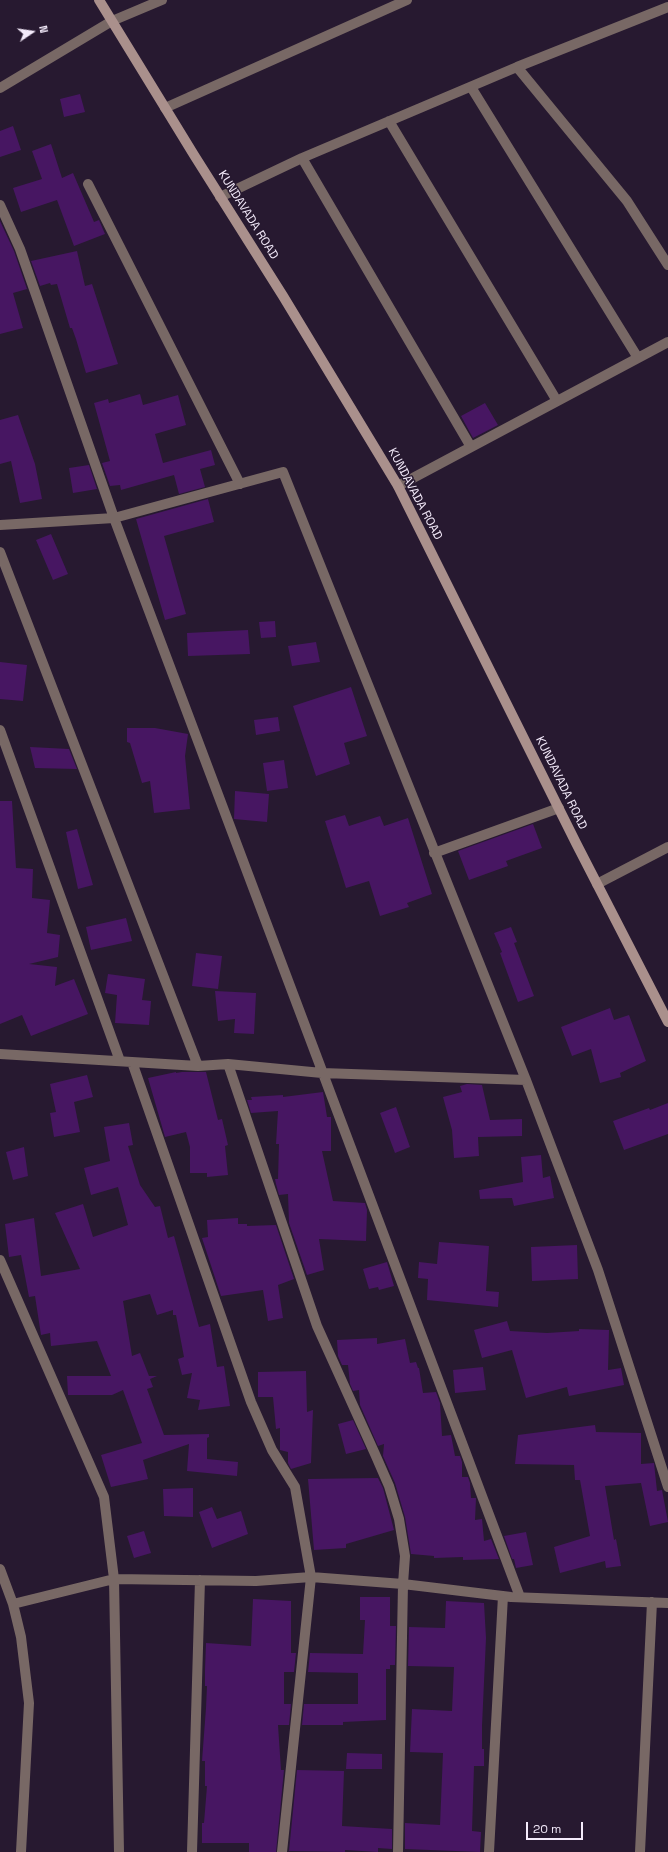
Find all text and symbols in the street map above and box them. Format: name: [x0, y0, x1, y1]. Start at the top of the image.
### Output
north arrow: [12, 12, 52, 52]
text: N: [36, 24, 51, 34]
street label: KUNDAVADA ROAD: [215, 168, 281, 262]
street label: KUNDAVADA ROAD: [385, 446, 445, 542]
street label: KUNDAVADA ROAD: [532, 734, 590, 832]
scale bar: [528, 1814, 585, 1840]
text: 20 m: [533, 1821, 561, 1837]

